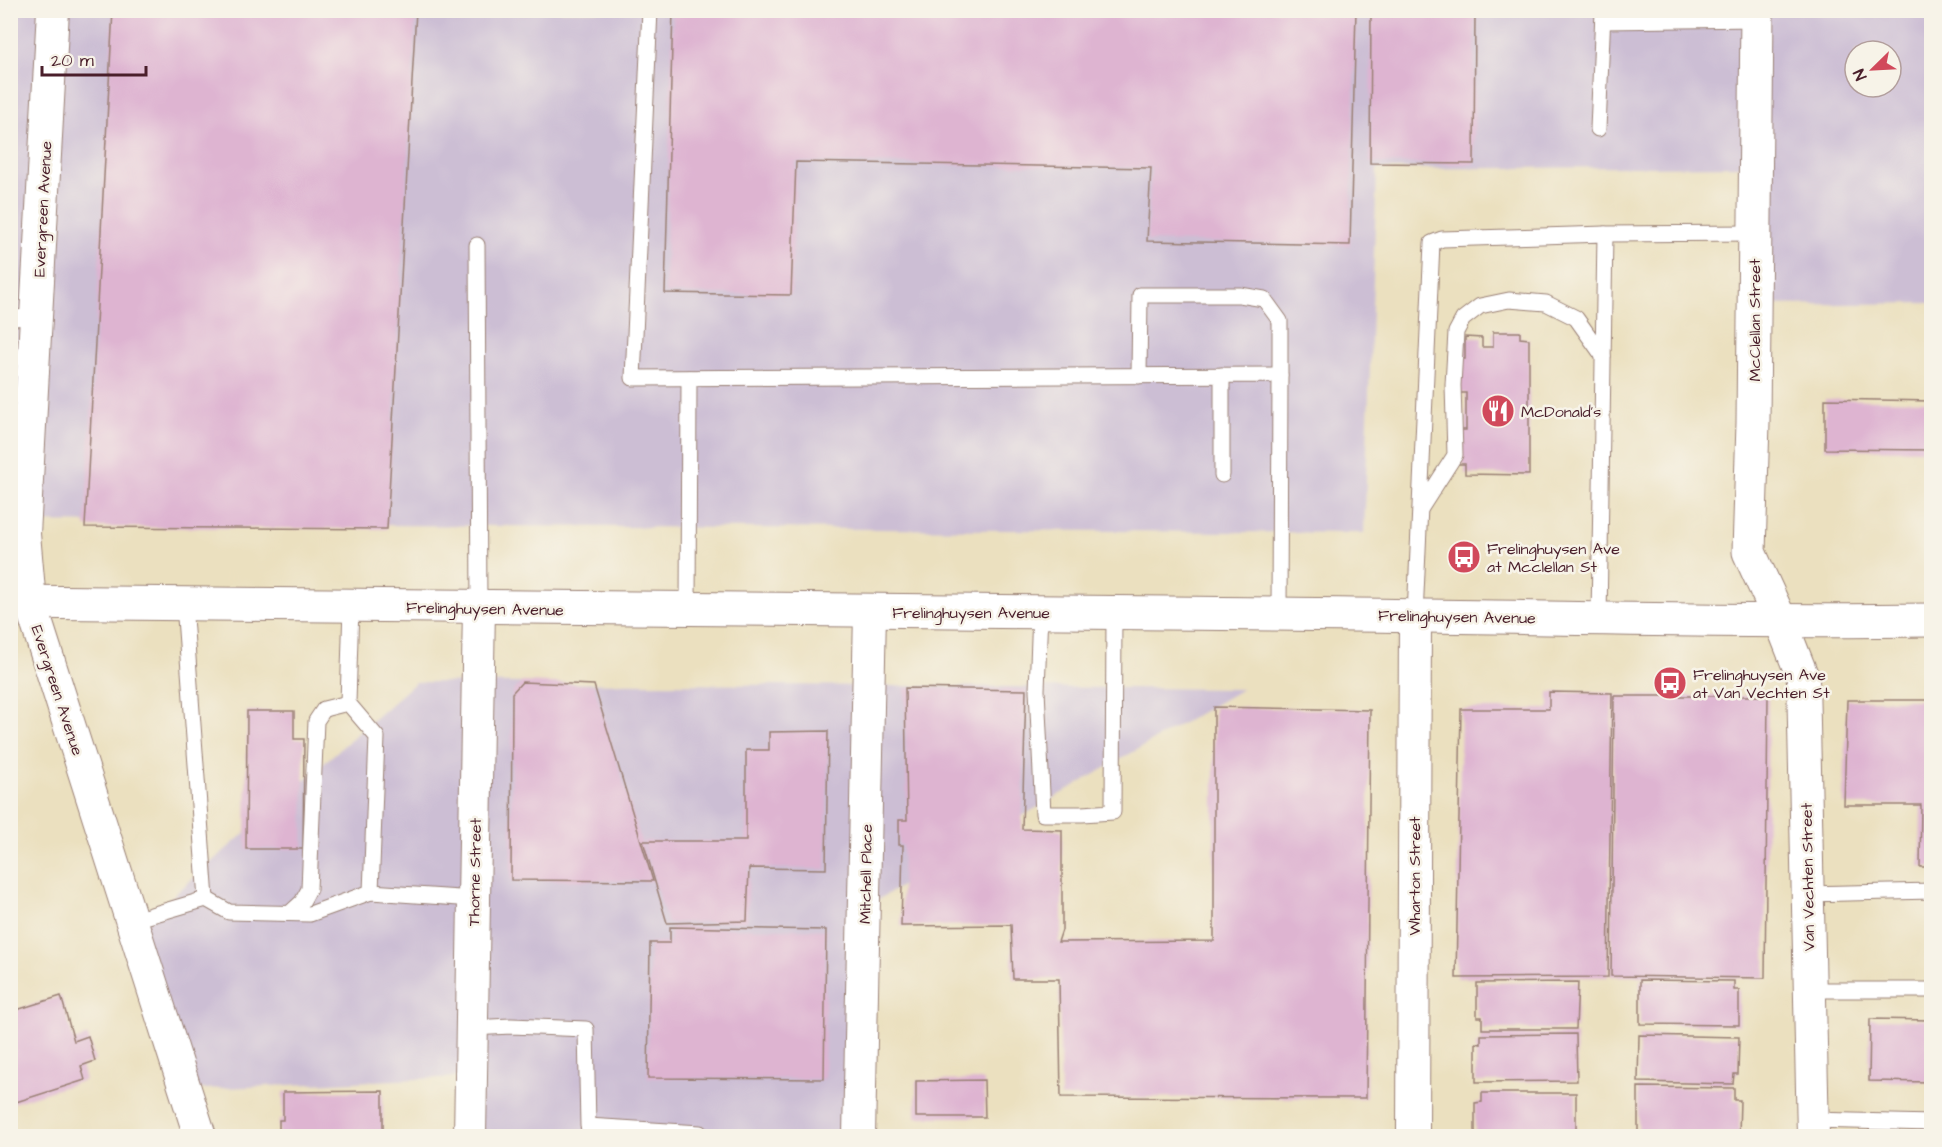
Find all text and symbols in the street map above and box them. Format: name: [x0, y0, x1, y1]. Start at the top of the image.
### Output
scale bar: [42, 39, 146, 77]
north arrow: [1843, 39, 1903, 99]
text: 20 m: [51, 48, 94, 73]
text: N: [1848, 66, 1872, 84]
street label: Evergreen Avenue: [28, 140, 59, 278]
street label: McClellan Street: [1744, 258, 1766, 381]
restaurant icon: McDonald's: [1480, 393, 1516, 429]
place label: McDonald's: [1521, 401, 1601, 423]
place label: Frelinghuysen Ave at Mcclellan St: [1487, 538, 1620, 578]
bus stop icon: Frelinghuysen Ave at Mcclellan St: [1446, 539, 1482, 575]
street label: Frelinghuysen Avenue: [406, 597, 564, 622]
street label: Frelinghuysen Avenue: [892, 602, 1050, 625]
street label: Frelinghuysen Avenue: [1378, 605, 1536, 630]
street label: Evergreen Avenue: [25, 622, 89, 759]
place label: Frelinghuysen Ave at Van Vechten St: [1693, 664, 1830, 704]
bus stop icon: Frelinghuysen Ave at Van Vechten St: [1652, 665, 1688, 701]
street label: Van Vechten Street: [1796, 802, 1820, 951]
street label: Wharton Street: [1404, 816, 1426, 936]
street label: Thorne Street: [463, 817, 487, 926]
street label: Mitchell Place: [854, 824, 878, 924]

